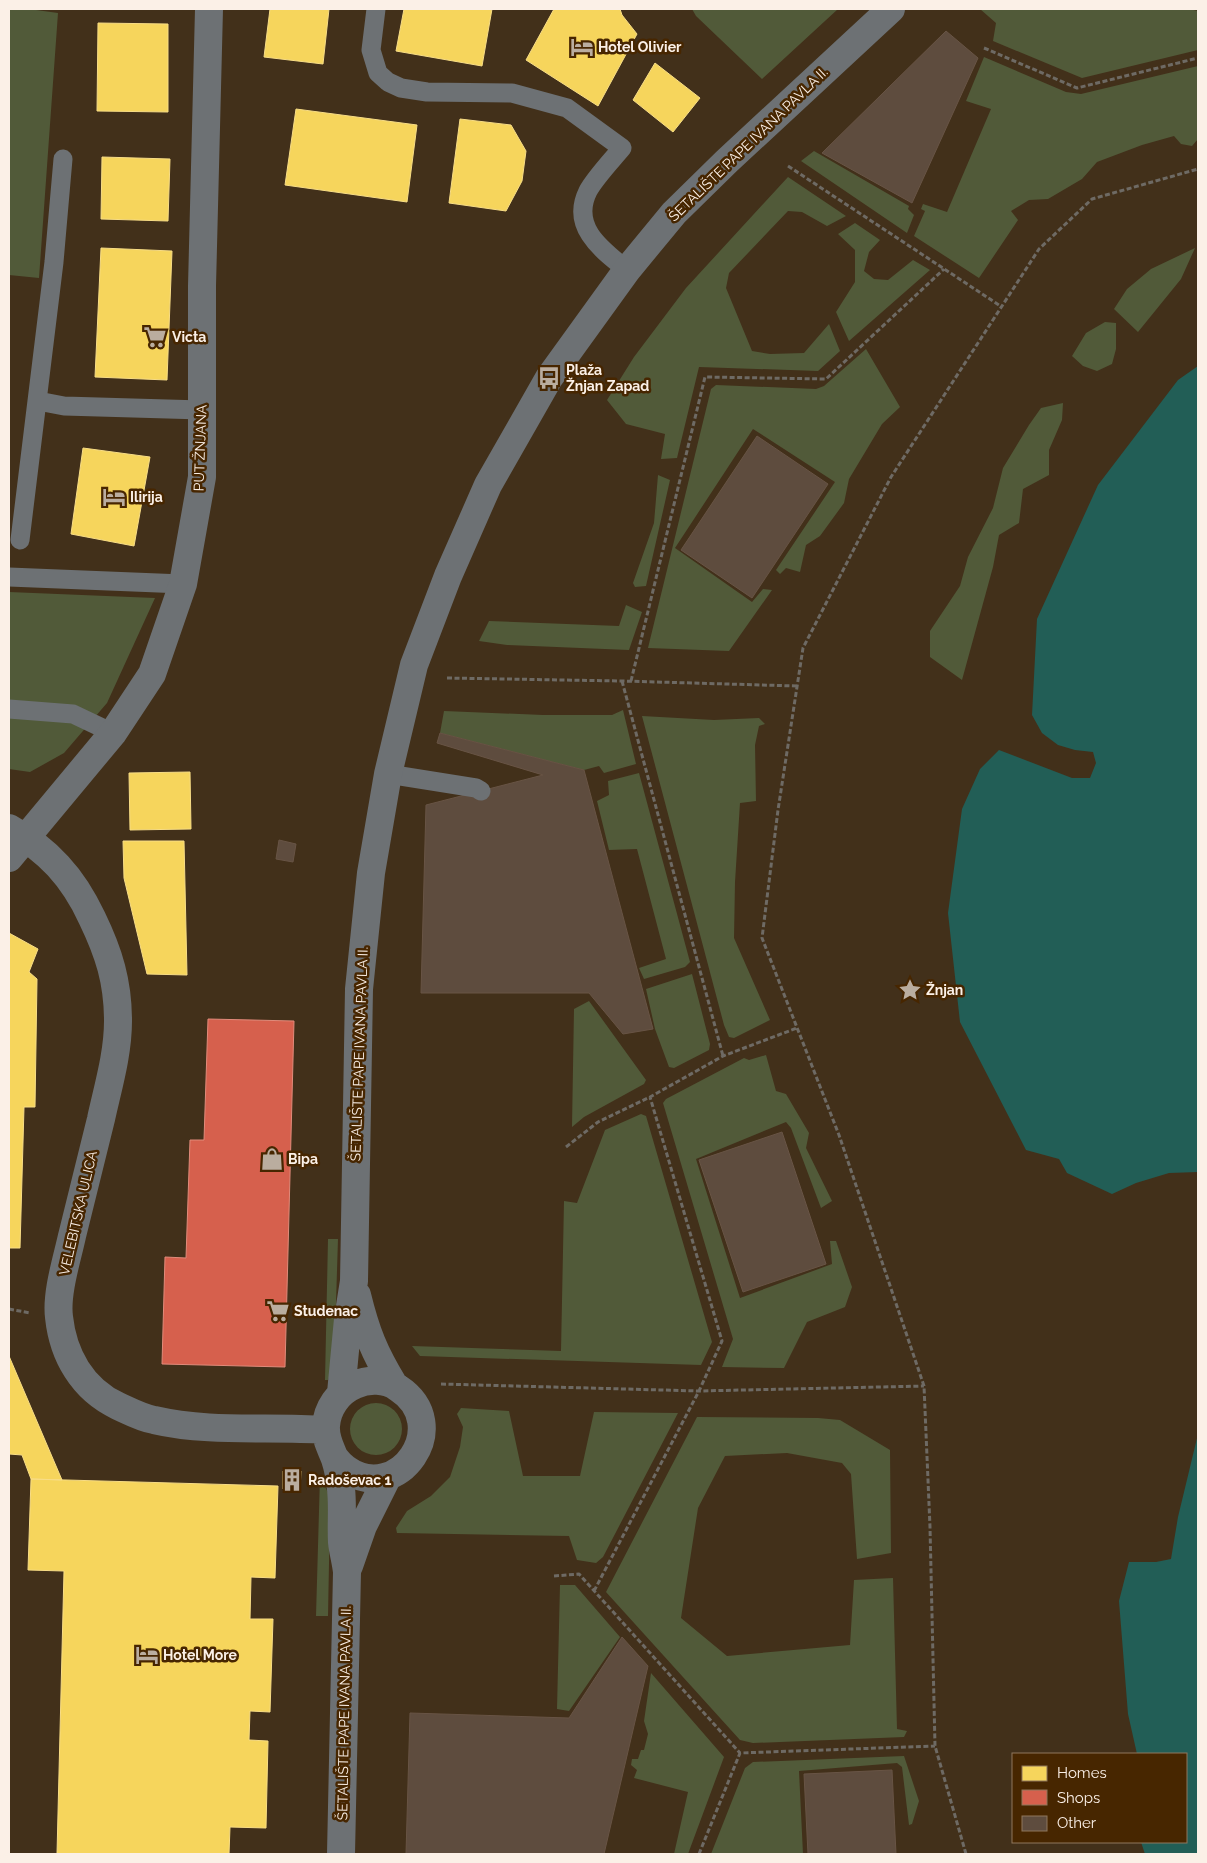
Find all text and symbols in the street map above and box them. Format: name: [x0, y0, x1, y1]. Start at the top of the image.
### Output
hotel icon: Hotel Olivier: [569, 34, 595, 60]
place label: Hotel Olivier: [598, 39, 682, 55]
street label: ŠETALIŠTE PAPE IVANA PAVLA II.: [664, 62, 831, 224]
supermarket icon: Victa: [142, 324, 168, 350]
place label: Victa: [172, 329, 206, 345]
place label: Plaža Žnjan Zapad: [566, 362, 649, 394]
bus stop icon: Plaža Žnjan Zapad: [536, 365, 562, 391]
street label: PUT ŽNJANA: [189, 404, 210, 492]
hotel icon: Ilirija: [101, 484, 127, 510]
place label: Ilirija: [130, 489, 163, 505]
street label: ŠETALIŠTE PAPE IVANA PAVLA II.: [345, 946, 371, 1162]
place icon: Žnjan: [897, 977, 923, 1003]
place label: Žnjan: [926, 981, 963, 998]
shop icon: Bipa: [259, 1146, 285, 1172]
street label: VELEBITSKA ULICA: [56, 1149, 100, 1277]
place label: Bipa: [288, 1151, 318, 1167]
supermarket icon: Studenac: [265, 1298, 291, 1324]
place label: Studenac: [294, 1303, 358, 1319]
building icon: Radoševac 1: [279, 1467, 305, 1493]
place label: Radoševac 1: [308, 1472, 392, 1488]
street label: ŠETALIŠTE PAPE IVANA PAVLA II.: [332, 1606, 354, 1820]
hotel icon: Hotel More: [134, 1642, 160, 1668]
place label: Hotel More: [163, 1647, 238, 1663]
legend: [1012, 1753, 1187, 1843]
text: Homes: [1057, 1764, 1107, 1782]
text: Shops: [1057, 1789, 1100, 1807]
text: Other: [1057, 1814, 1097, 1832]

